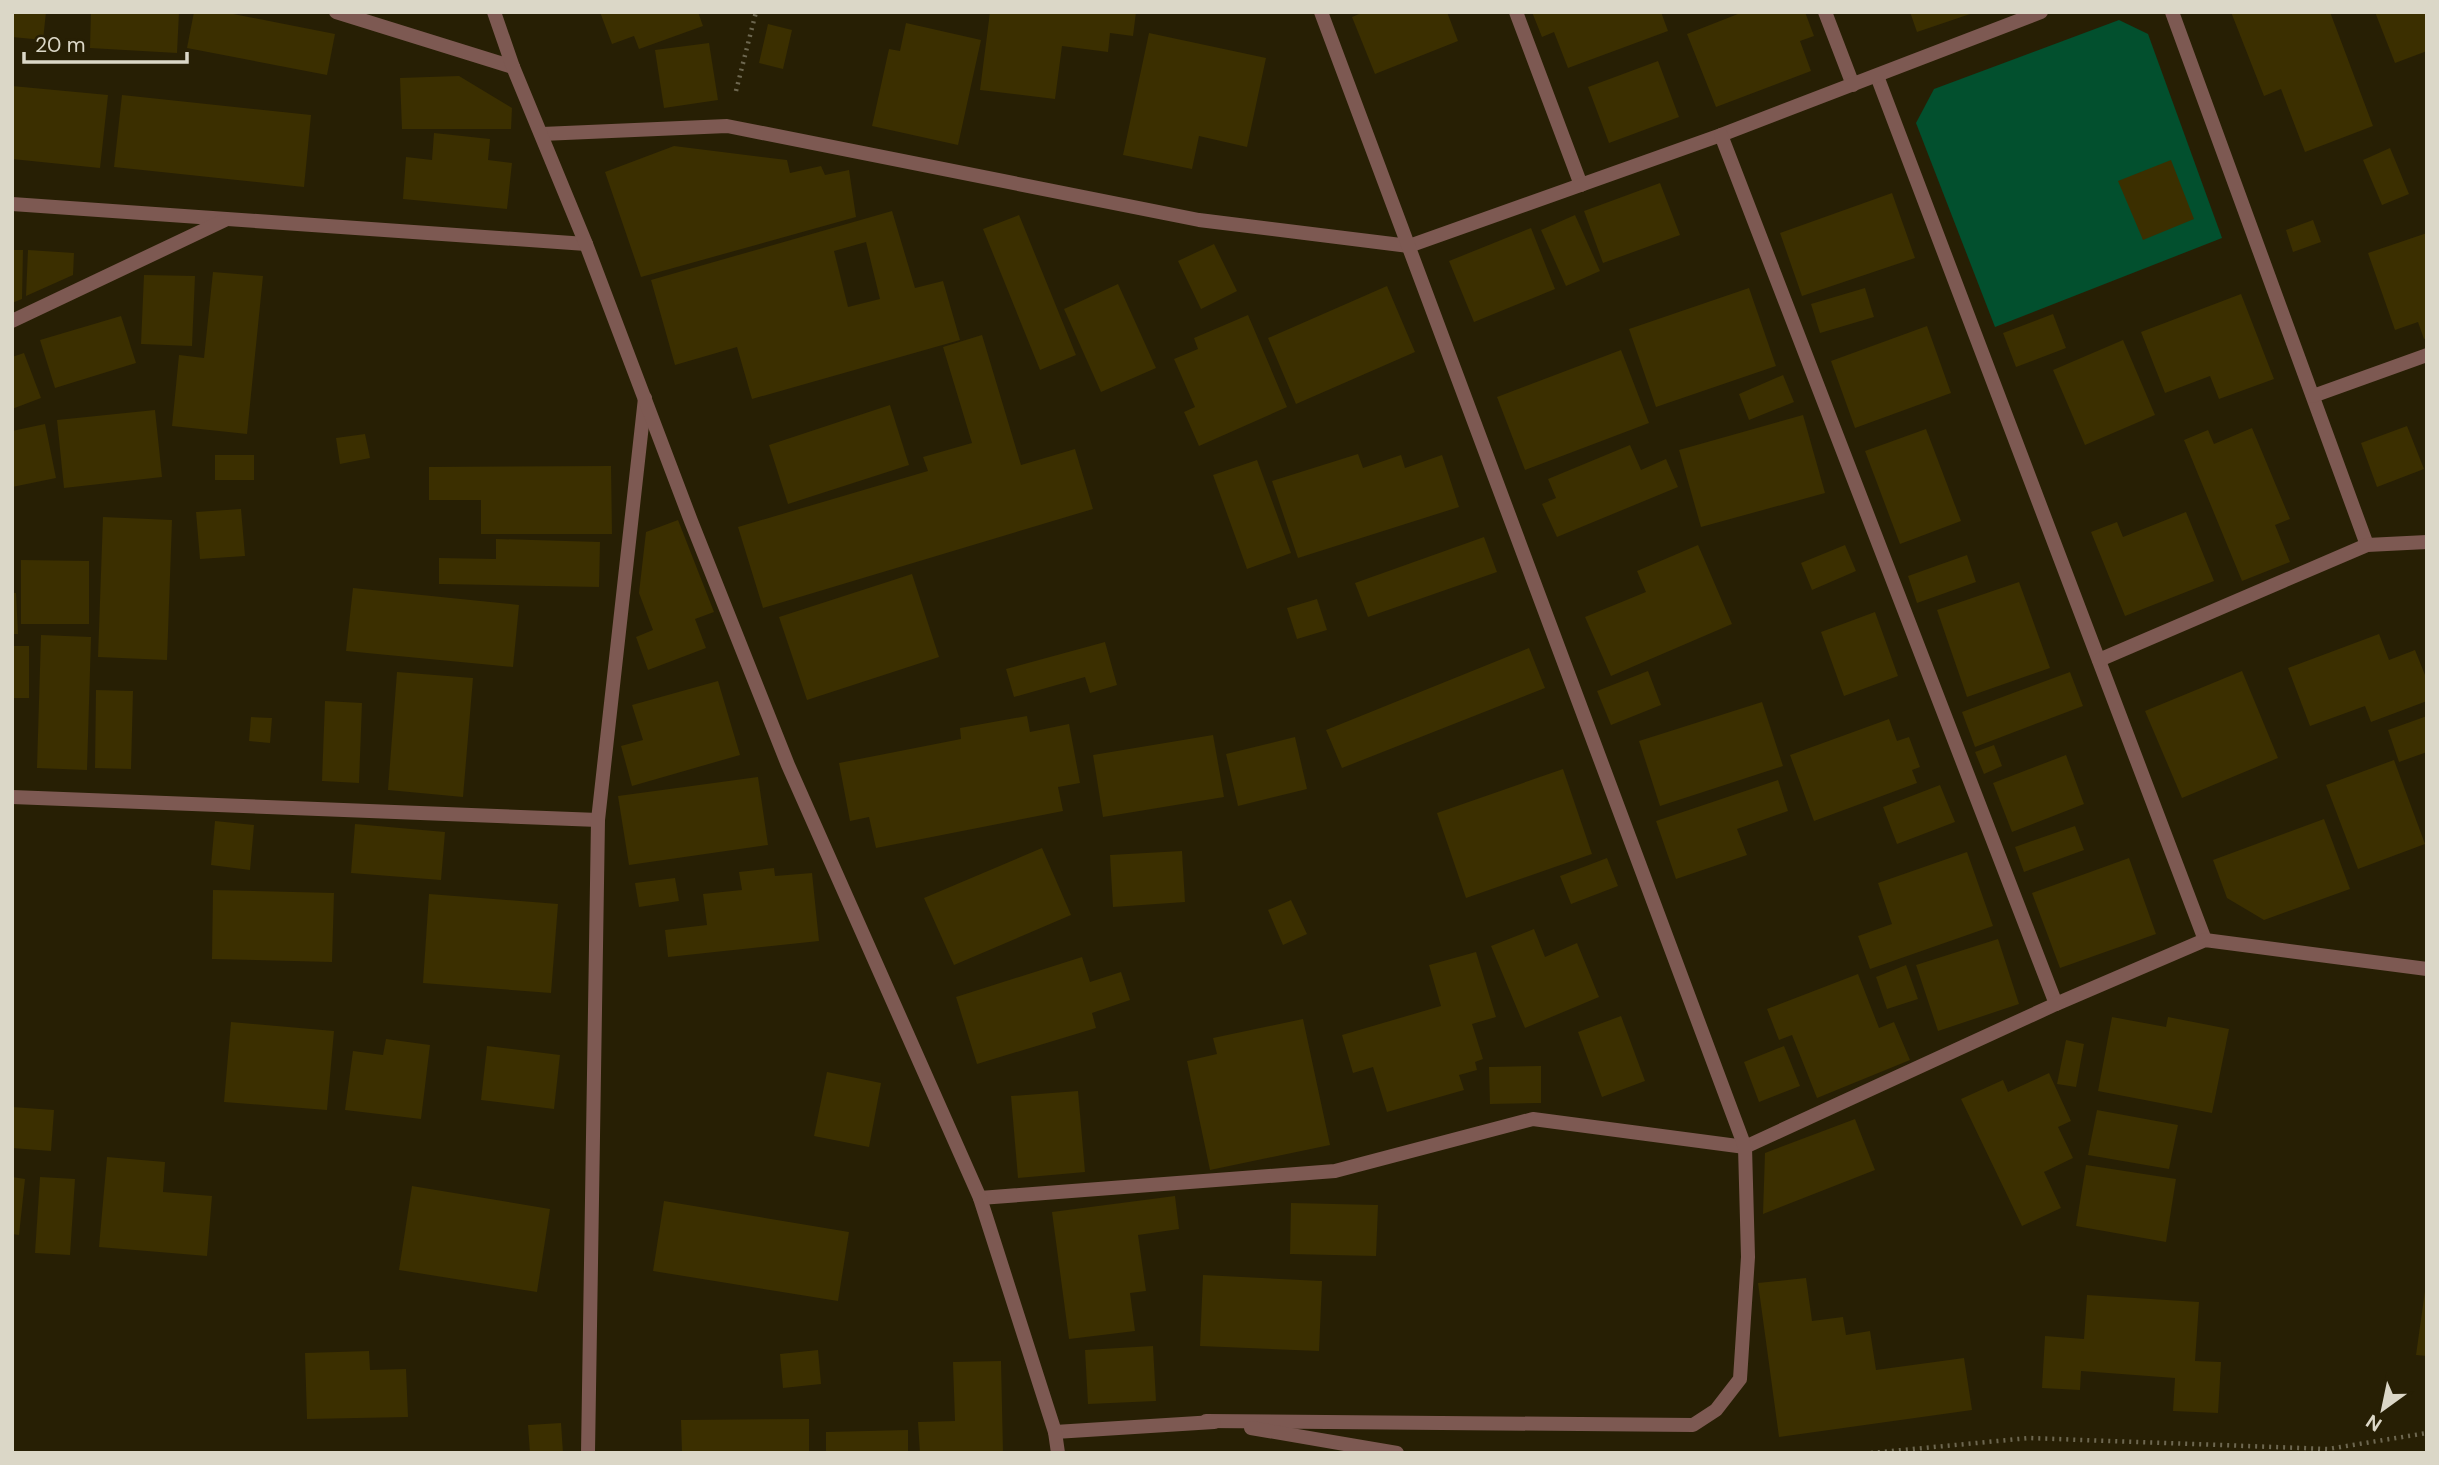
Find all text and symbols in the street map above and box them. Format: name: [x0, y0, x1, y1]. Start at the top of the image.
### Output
scale bar: [24, 21, 187, 65]
text: 20 m: [35, 31, 86, 59]
north arrow: [2348, 1374, 2418, 1444]
text: N: [2361, 1409, 2387, 1437]

